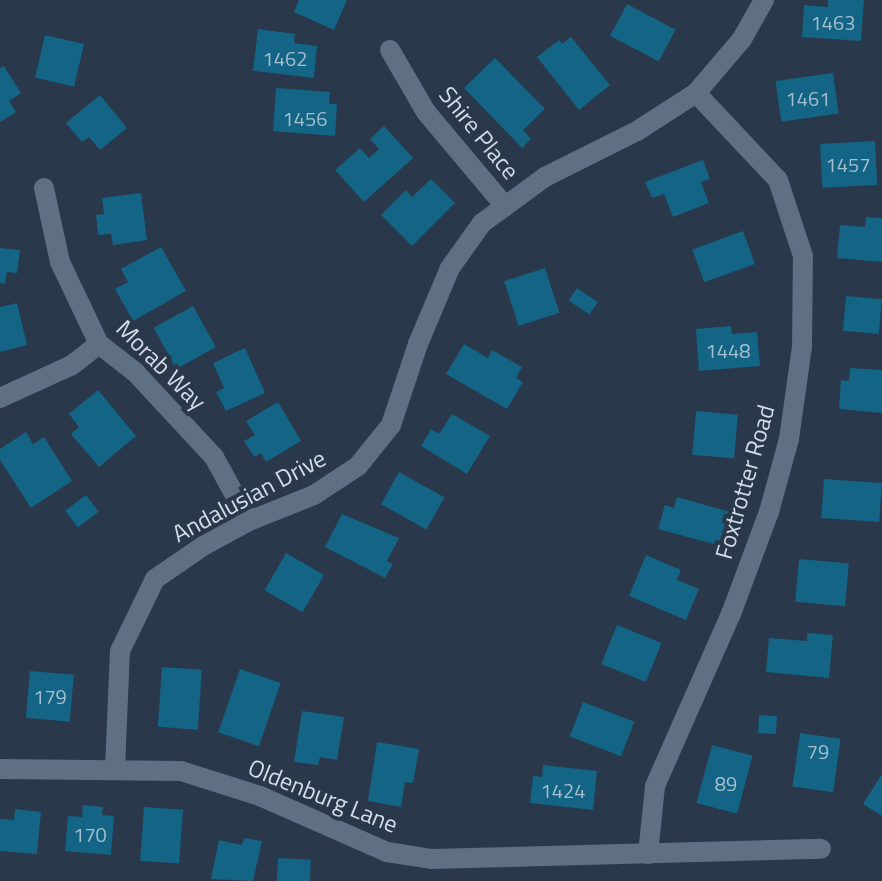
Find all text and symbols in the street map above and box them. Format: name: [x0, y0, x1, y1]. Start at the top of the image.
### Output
house number: 1463: [811, 10, 855, 34]
house number: 1462: [263, 46, 307, 70]
street label: Shire Place: [433, 81, 525, 185]
house number: 1461: [786, 86, 830, 110]
house number: 1456: [283, 106, 327, 130]
house number: 1457: [826, 152, 870, 176]
street label: Morab Way: [110, 314, 212, 416]
house number: 1448: [706, 338, 750, 362]
street label: Foxtrotter Road: [709, 402, 781, 562]
street label: Andalusian Drive: [167, 444, 331, 548]
house number: 179: [33, 684, 67, 708]
house number: 79: [807, 739, 829, 763]
street label: Oldenburg Lane: [244, 753, 402, 839]
house number: 89: [715, 771, 737, 795]
house number: 1424: [541, 778, 585, 802]
house number: 170: [73, 822, 107, 846]

